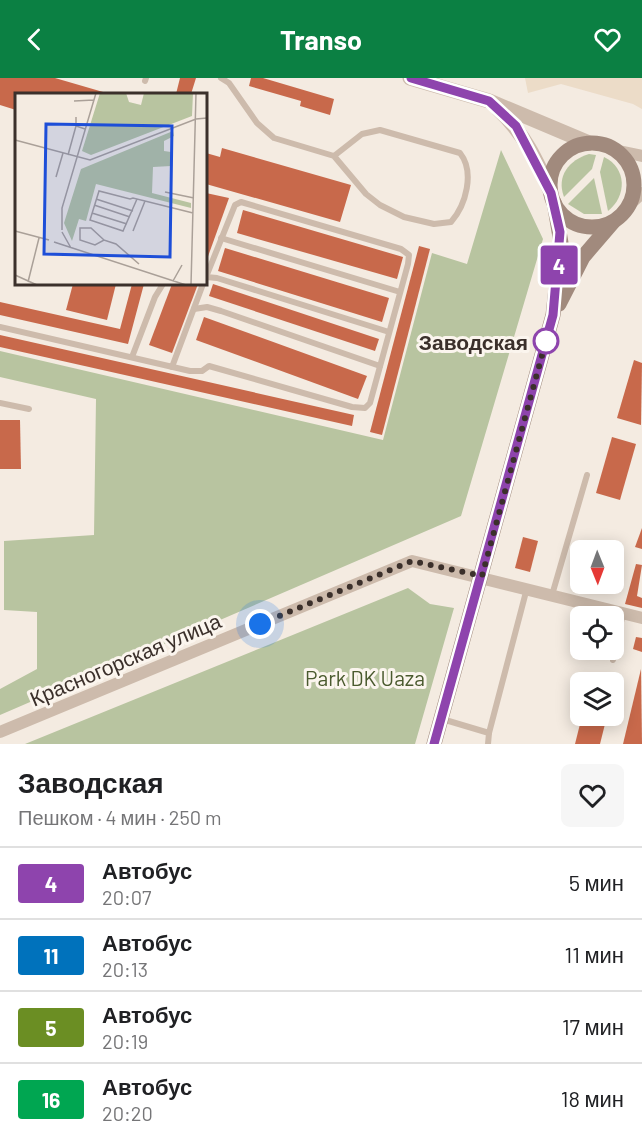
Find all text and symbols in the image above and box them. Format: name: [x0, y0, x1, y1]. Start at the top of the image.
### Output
icon: back: [18, 23, 51, 56]
text: Transo: [280, 23, 362, 55]
icon: heart: [591, 23, 624, 56]
inset map: [15, 93, 207, 285]
line badge: 4: [540, 246, 578, 285]
text: 4: [553, 253, 565, 278]
marker: Заводская: [533, 328, 559, 354]
place label: Заводская: [419, 329, 528, 354]
north arrow: [570, 540, 624, 594]
map controls: [570, 540, 624, 726]
button: locate: [570, 606, 624, 660]
street label: Красногорская улица: [26, 607, 225, 711]
your location: [245, 609, 275, 639]
park label: Park DK Uaza: [305, 665, 425, 690]
button: layers: [570, 672, 624, 726]
button: heart: [561, 764, 624, 827]
text: Заводская: [18, 765, 164, 799]
text: Пешком · 4 мин · 250 m: [18, 805, 222, 829]
text: Автобус: [102, 857, 192, 883]
text: 5 мин: [569, 869, 624, 895]
text: 4: [45, 871, 57, 896]
text: 20:07: [102, 885, 152, 909]
text: Автобус: [102, 929, 192, 955]
text: 11 мин: [565, 941, 624, 967]
text: 11: [43, 943, 59, 968]
text: 20:13: [102, 957, 148, 981]
text: Автобус: [102, 1001, 192, 1027]
text: 17 мин: [562, 1013, 624, 1039]
text: 5: [45, 1015, 57, 1040]
text: 20:19: [102, 1029, 148, 1053]
text: Автобус: [102, 1073, 192, 1099]
text: 18 мин: [561, 1085, 624, 1111]
text: 16: [42, 1087, 60, 1112]
text: 20:20: [102, 1101, 153, 1125]

